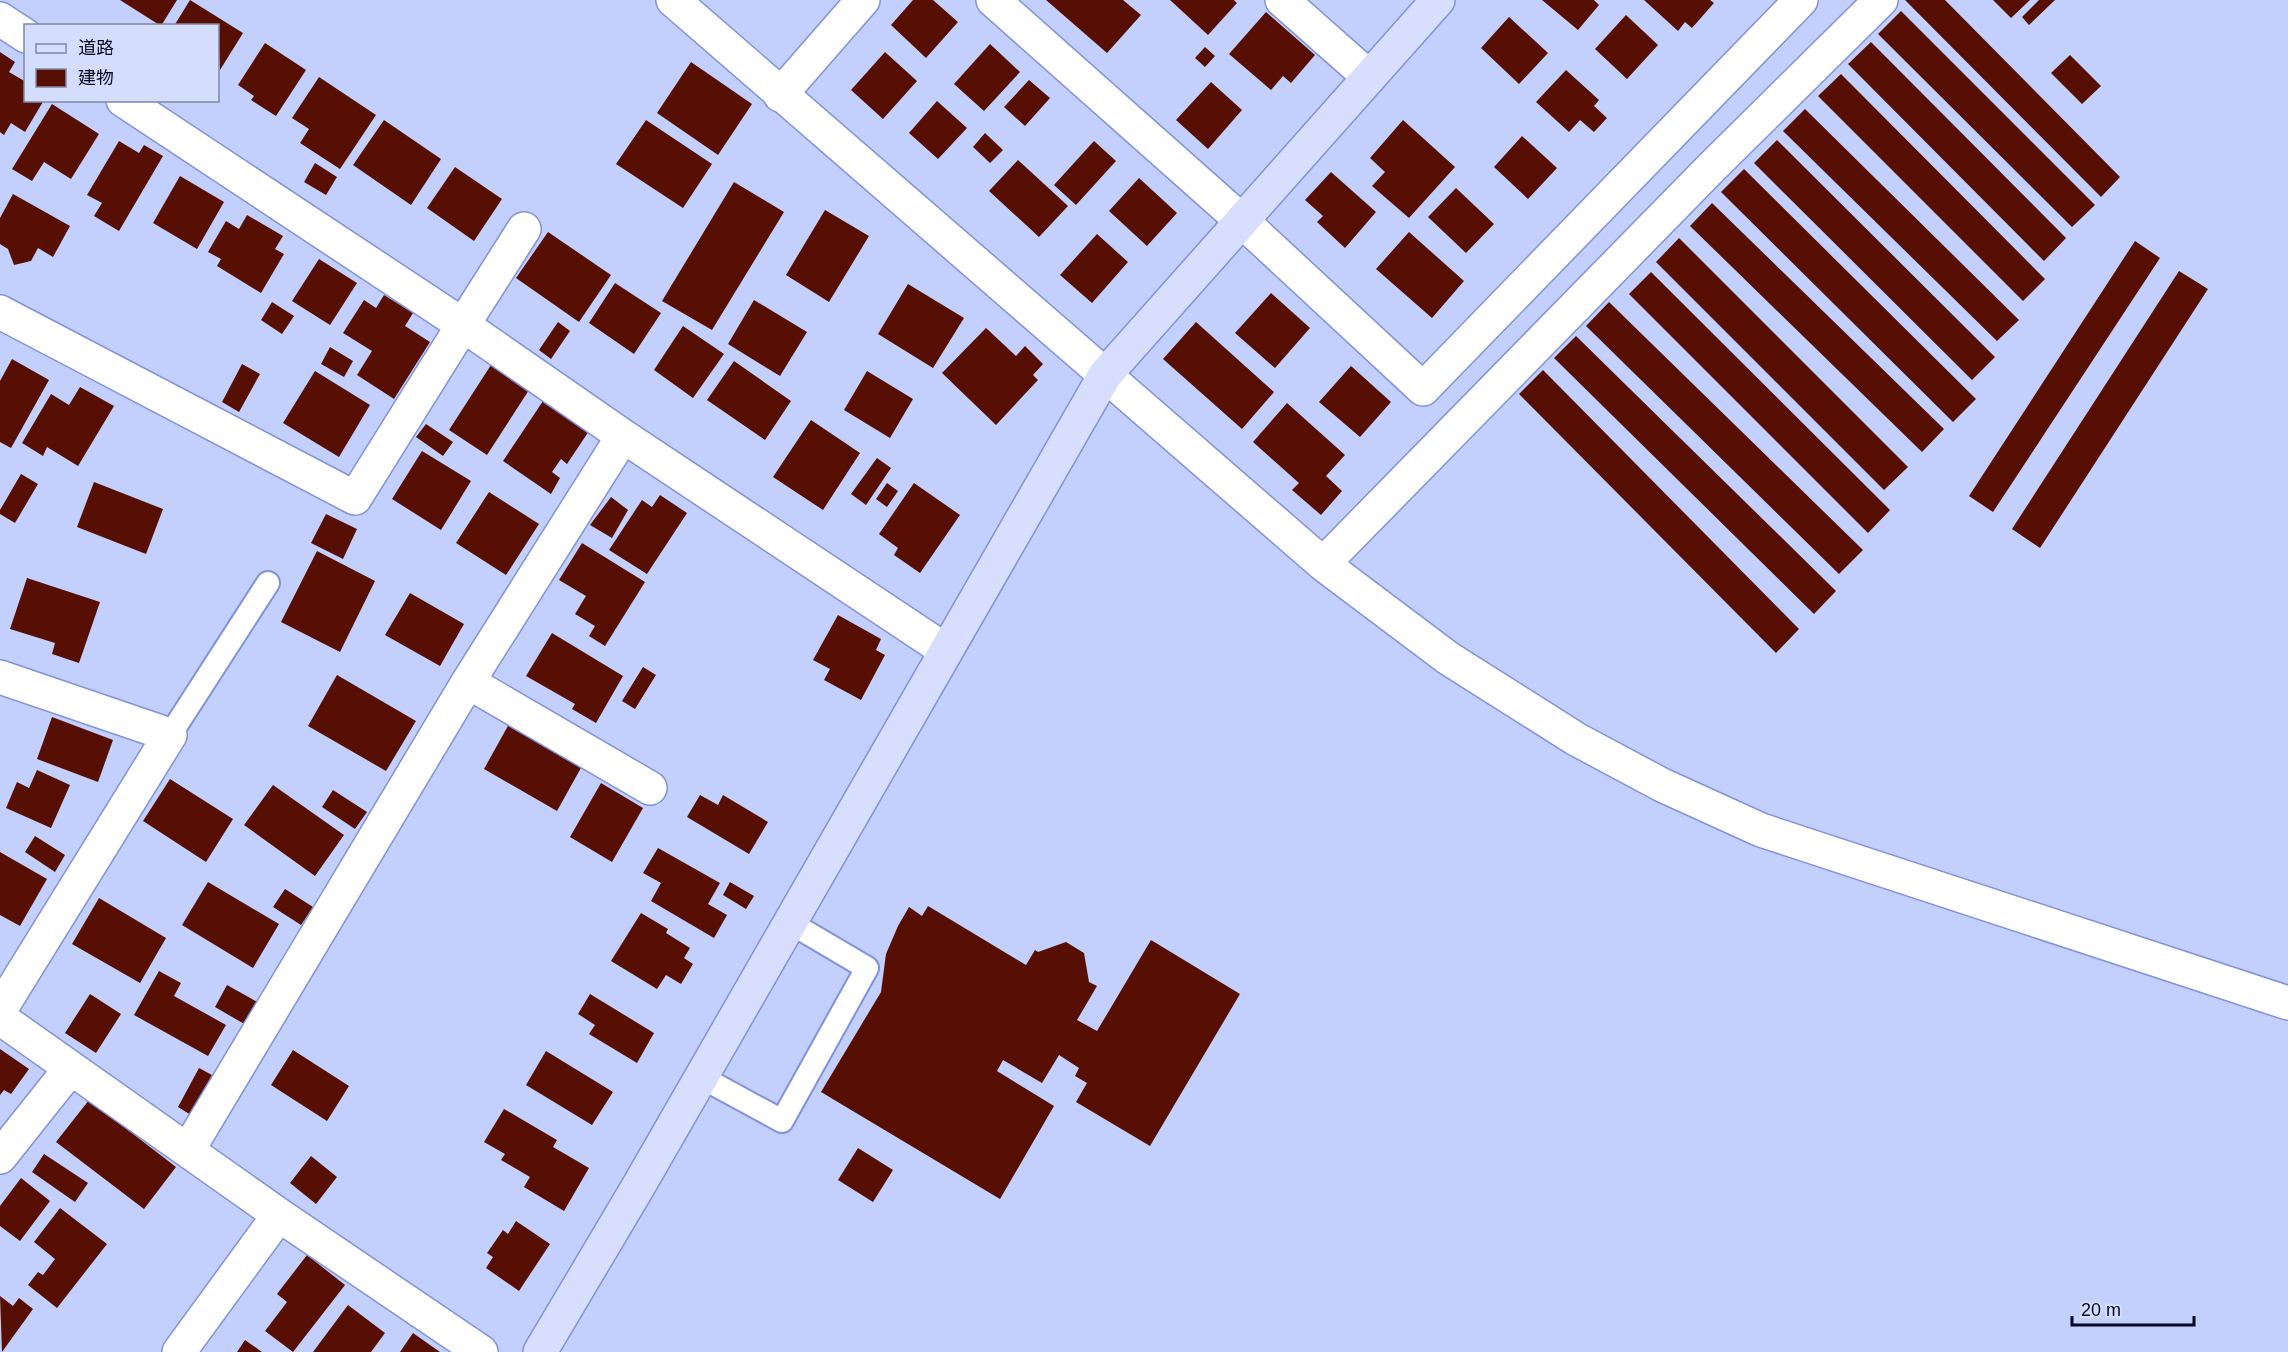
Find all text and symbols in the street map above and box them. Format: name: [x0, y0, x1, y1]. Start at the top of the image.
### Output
legend: [24, 24, 219, 102]
text: 道路: [78, 38, 114, 58]
text: 建物: [78, 68, 114, 88]
scale bar: [2072, 1289, 2194, 1327]
text: 20 m: [2081, 1300, 2121, 1320]

